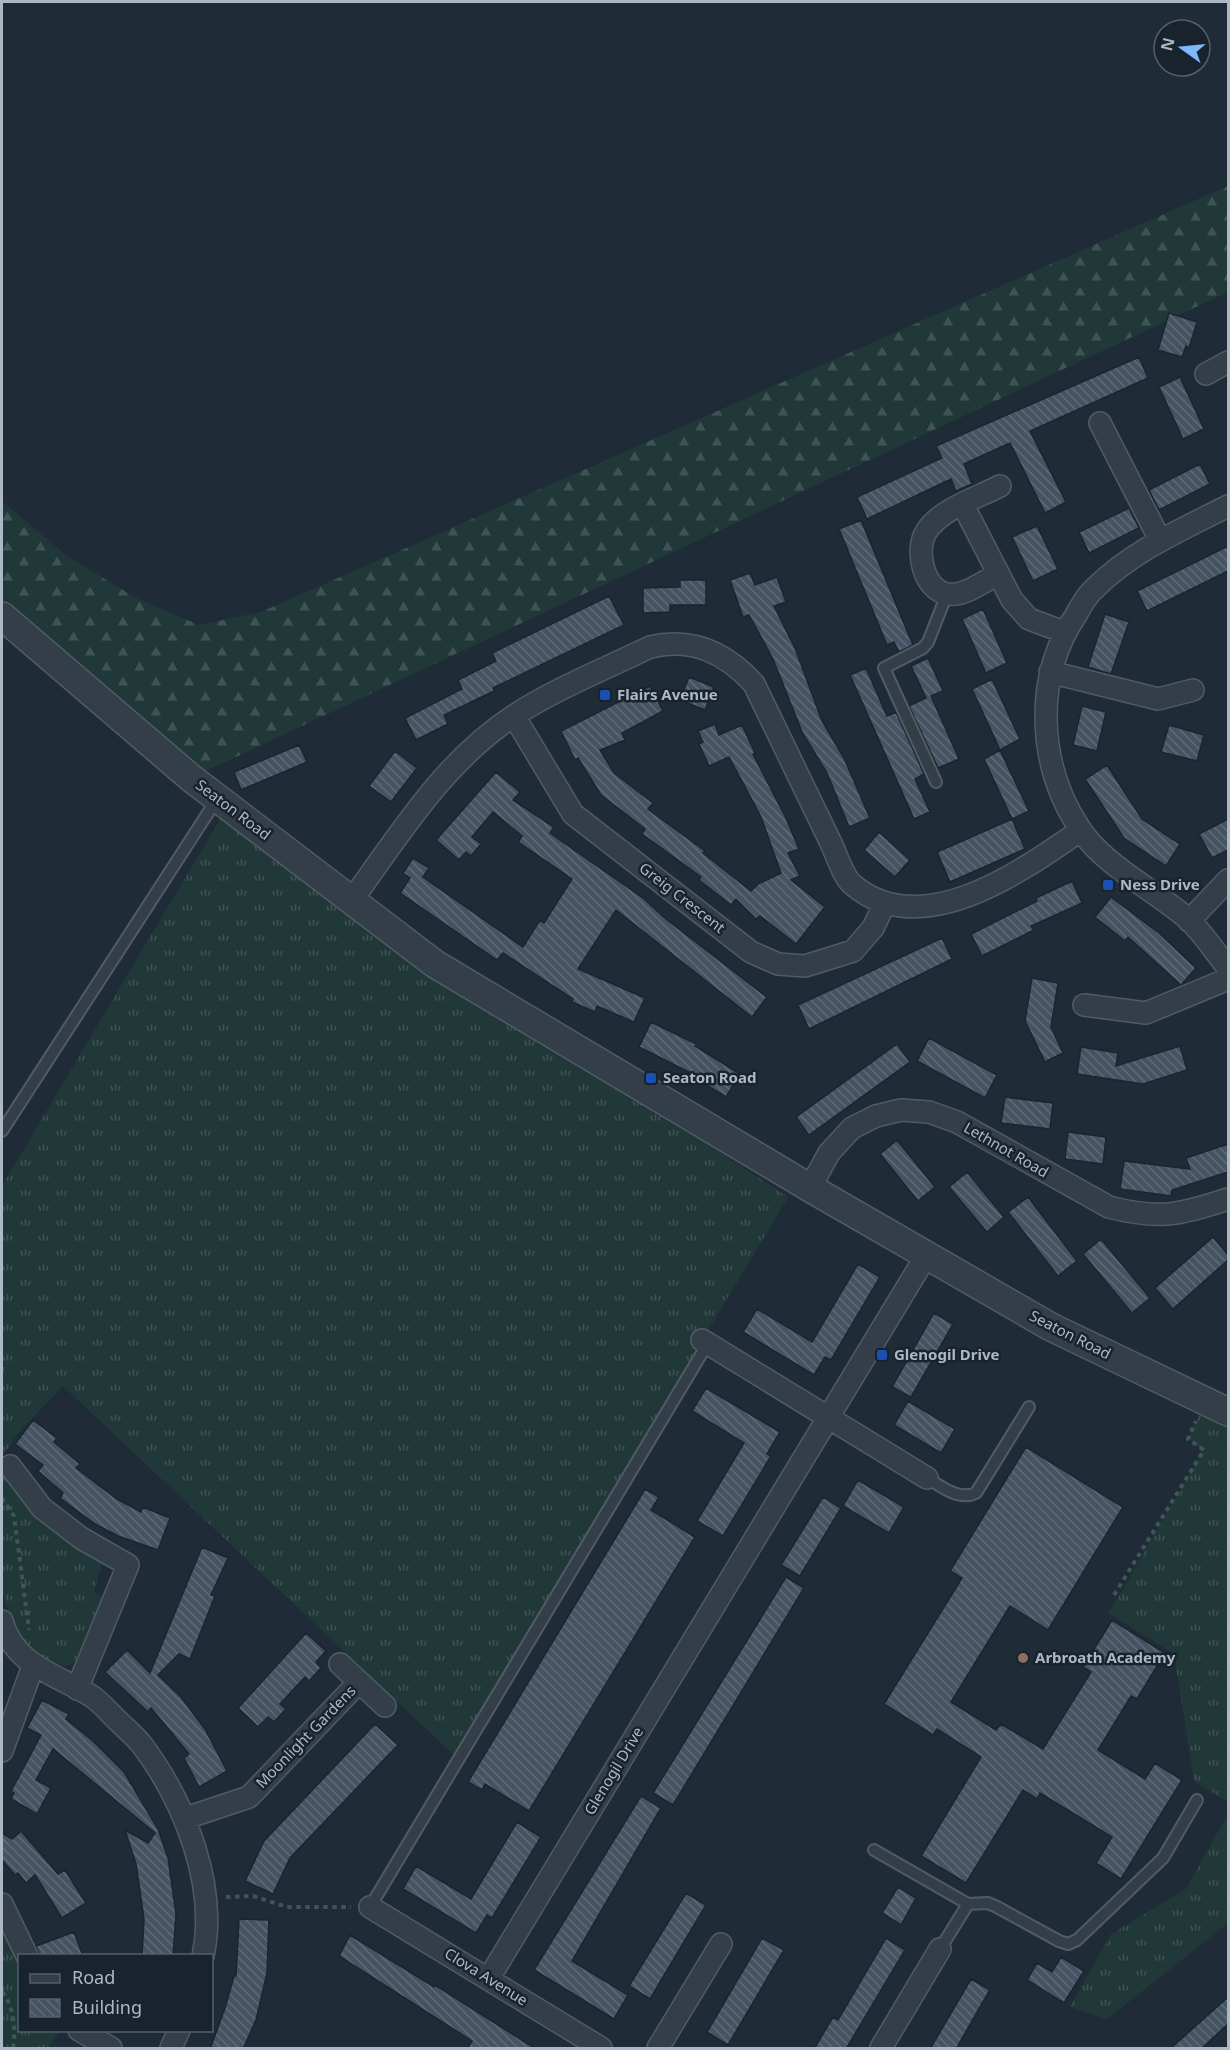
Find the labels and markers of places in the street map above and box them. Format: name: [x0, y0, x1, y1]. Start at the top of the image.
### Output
place label: Flairs Avenue: [617, 684, 718, 704]
marker: Flairs Avenue: [598, 688, 612, 702]
place label: Ness Drive: [1120, 874, 1200, 894]
marker: Ness Drive: [1101, 878, 1115, 892]
place label: Seaton Road: [663, 1067, 756, 1087]
marker: Seaton Road: [644, 1071, 658, 1085]
place label: Glenogil Drive: [894, 1344, 999, 1364]
marker: Glenogil Drive: [875, 1348, 889, 1362]
place label: Arbroath Academy: [1035, 1647, 1176, 1667]
marker: Arbroath Academy: [1016, 1651, 1030, 1665]

